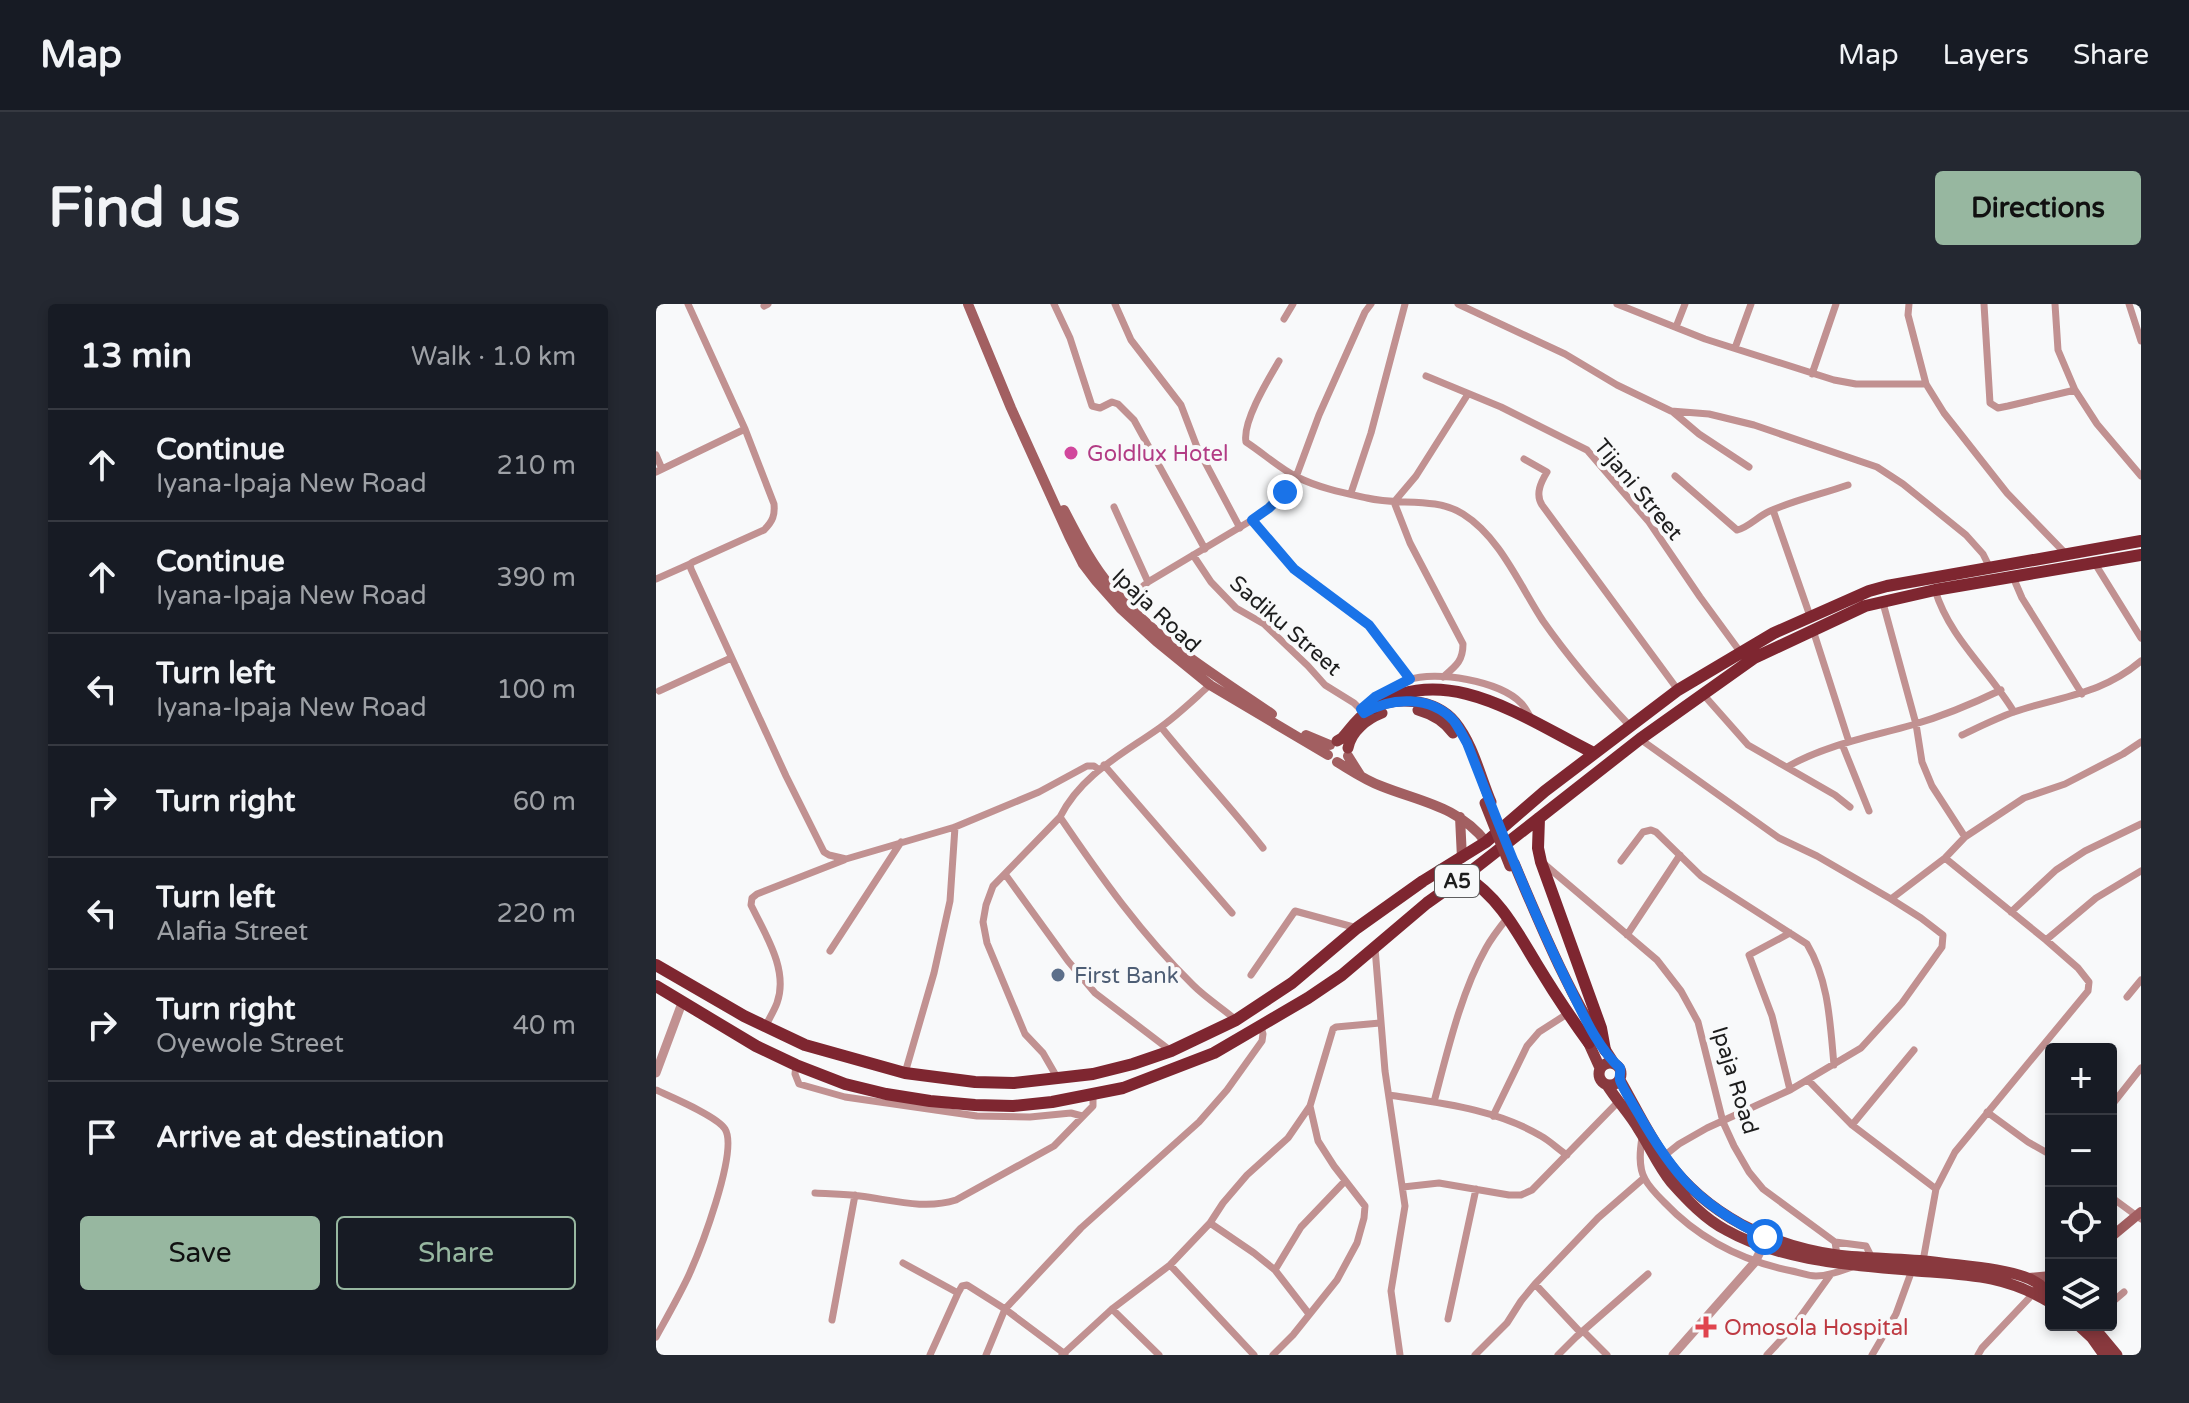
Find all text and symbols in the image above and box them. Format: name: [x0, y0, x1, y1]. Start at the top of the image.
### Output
text: Map: [40, 32, 122, 78]
text: Map: [1838, 38, 1899, 72]
text: Layers: [1943, 38, 2029, 72]
text: Share: [2073, 38, 2149, 72]
button: Directions: [1935, 171, 2141, 245]
text: Find us: [48, 175, 240, 242]
text: 13 min: [80, 336, 192, 377]
text: Walk · 1.0 km: [411, 341, 576, 372]
text: Continue: [156, 431, 285, 468]
street label: Tijani Street: [1588, 434, 1688, 546]
place label: Goldlux Hotel: [1087, 441, 1228, 467]
icon: ahead: [80, 443, 124, 487]
marker: Goldlux Hotel: [1062, 444, 1080, 462]
text: 210 m: [496, 450, 576, 481]
text: Iyana-Ipaja New Road: [156, 468, 427, 499]
route end: [1267, 474, 1303, 510]
text: Continue: [156, 543, 285, 580]
icon: ahead: [80, 555, 124, 599]
text: 390 m: [496, 562, 576, 593]
street label: Ipaja Road: [1107, 563, 1206, 658]
street label: Sadiku Street: [1224, 570, 1346, 681]
text: Iyana-Ipaja New Road: [156, 580, 427, 611]
text: Turn left: [156, 655, 275, 692]
icon: left: [80, 667, 124, 711]
text: 100 m: [496, 674, 576, 705]
text: Iyana-Ipaja New Road: [156, 692, 427, 723]
icon: right: [80, 779, 124, 823]
text: Turn right: [156, 783, 296, 820]
text: 60 m: [513, 786, 576, 817]
road number: A5: [1435, 865, 1479, 897]
text: Turn left: [156, 879, 275, 916]
icon: left: [80, 891, 124, 935]
text: 220 m: [496, 898, 576, 929]
text: Alafia Street: [156, 916, 308, 947]
place label: First Bank: [1074, 963, 1179, 989]
marker: First Bank: [1049, 966, 1067, 984]
text: Turn right: [156, 991, 296, 1028]
icon: right: [80, 1003, 124, 1047]
text: 40 m: [513, 1010, 576, 1041]
street label: Ipaja Road: [1706, 1023, 1764, 1137]
text: Oyewole Street: [156, 1028, 344, 1059]
map controls: [2045, 1043, 2117, 1331]
button: +: [2045, 1043, 2117, 1115]
icon: arrive: [80, 1115, 124, 1159]
button: −: [2045, 1115, 2117, 1187]
text: Arrive at destination: [156, 1119, 444, 1156]
button: locate: [2045, 1187, 2117, 1259]
button: Save: [80, 1216, 320, 1290]
button: Share: [336, 1216, 576, 1290]
route start: [1747, 1219, 1783, 1255]
button: layers: [2045, 1259, 2117, 1331]
place label: Omosola Hospital: [1724, 1315, 1909, 1341]
marker: Omosola Hospital: [1695, 1316, 1717, 1338]

